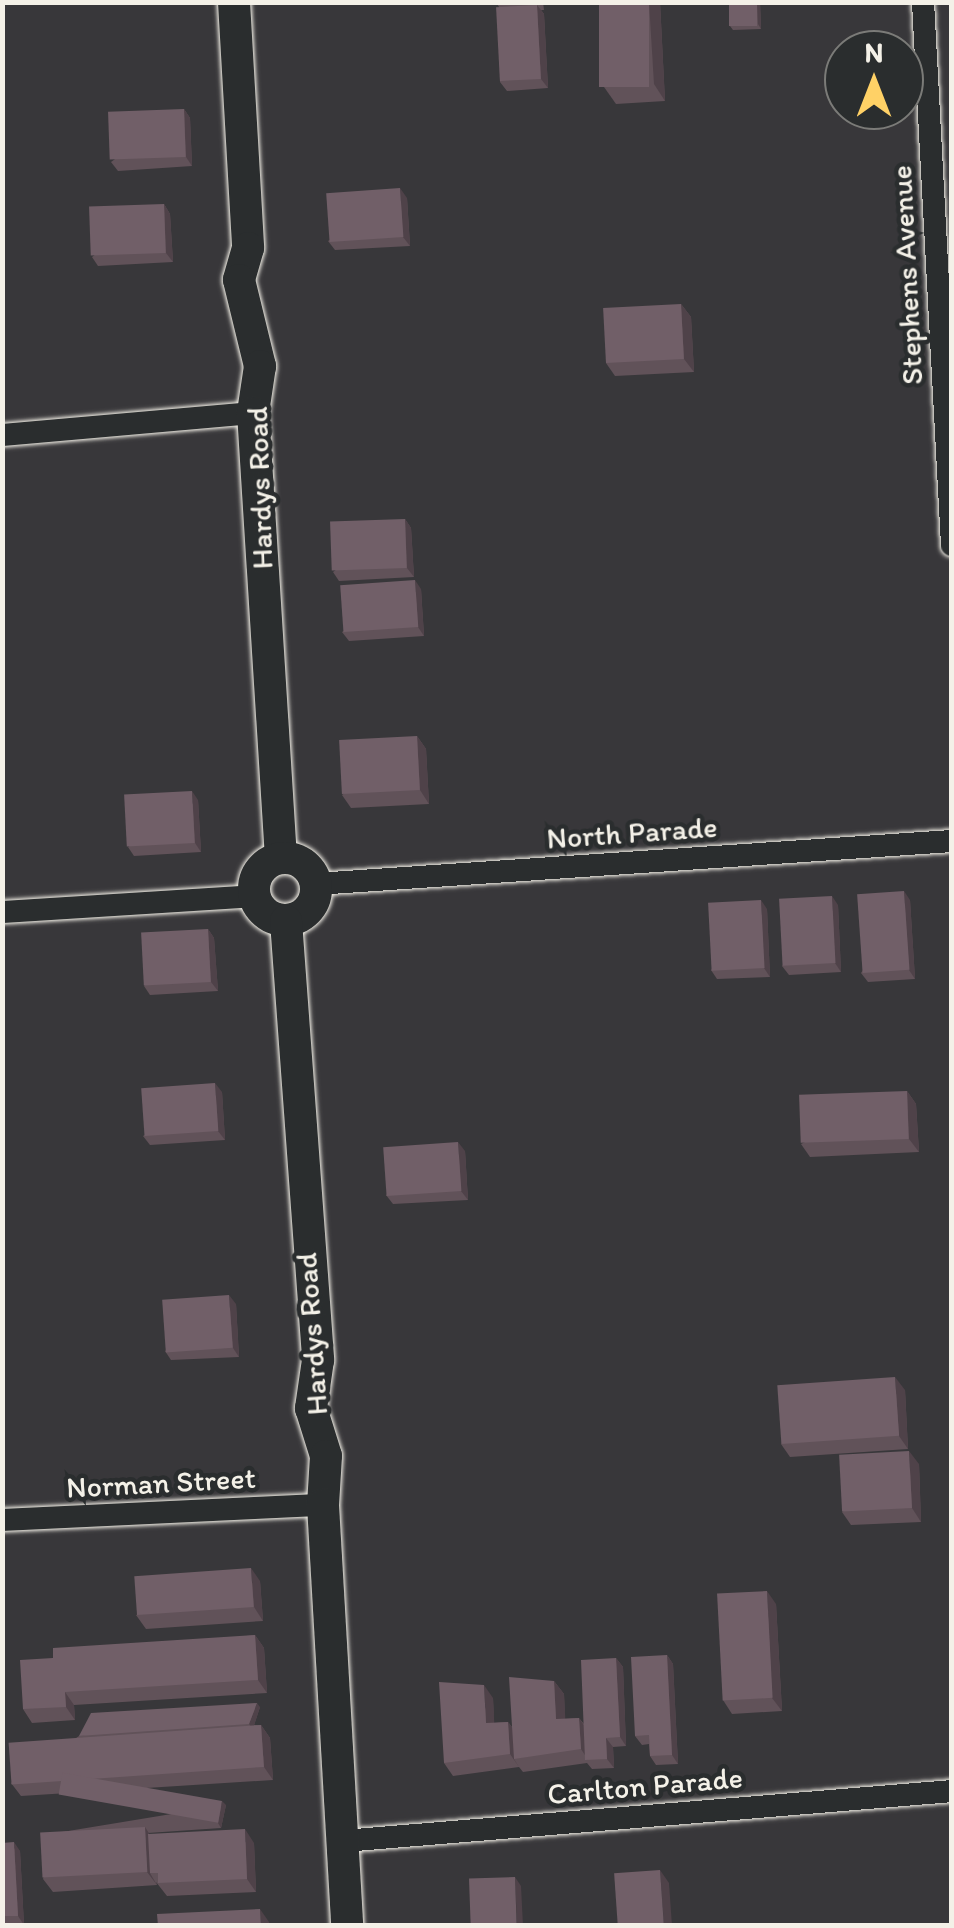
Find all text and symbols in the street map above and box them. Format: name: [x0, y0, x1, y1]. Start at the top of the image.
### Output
north arrow: [824, 30, 924, 130]
text: N: [865, 35, 883, 69]
street label: Stephens Avenue: [883, 165, 931, 385]
street label: Hardys Road: [239, 406, 281, 570]
street label: North Parade: [546, 809, 718, 857]
street label: Hardys Road: [288, 1251, 336, 1417]
street label: Norman Street: [65, 1460, 257, 1506]
street label: Carlton Parade: [547, 1760, 743, 1812]

